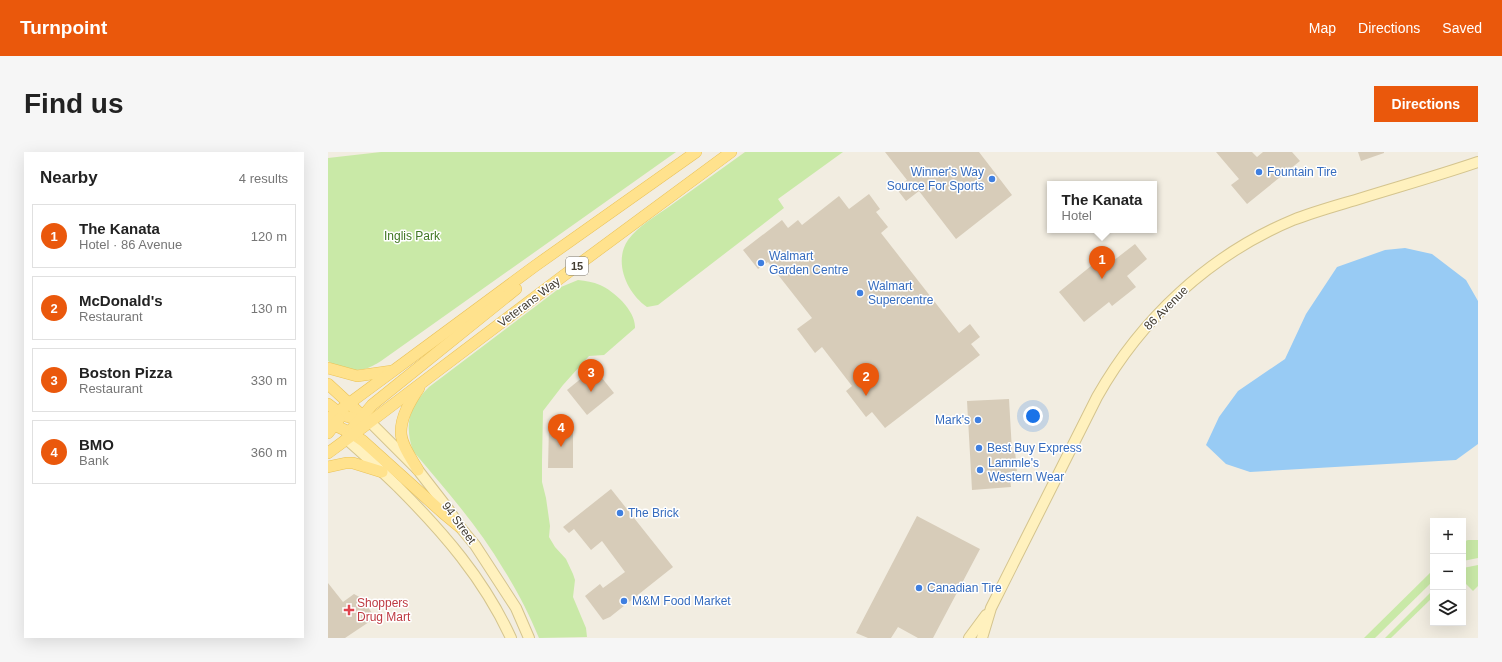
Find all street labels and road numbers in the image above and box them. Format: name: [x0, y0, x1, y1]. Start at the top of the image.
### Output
road number: 15: [566, 257, 588, 275]
street label: Veterans Way: [495, 274, 563, 330]
street label: 86 Avenue: [1141, 283, 1191, 333]
street label: 94 Street: [439, 499, 479, 547]

